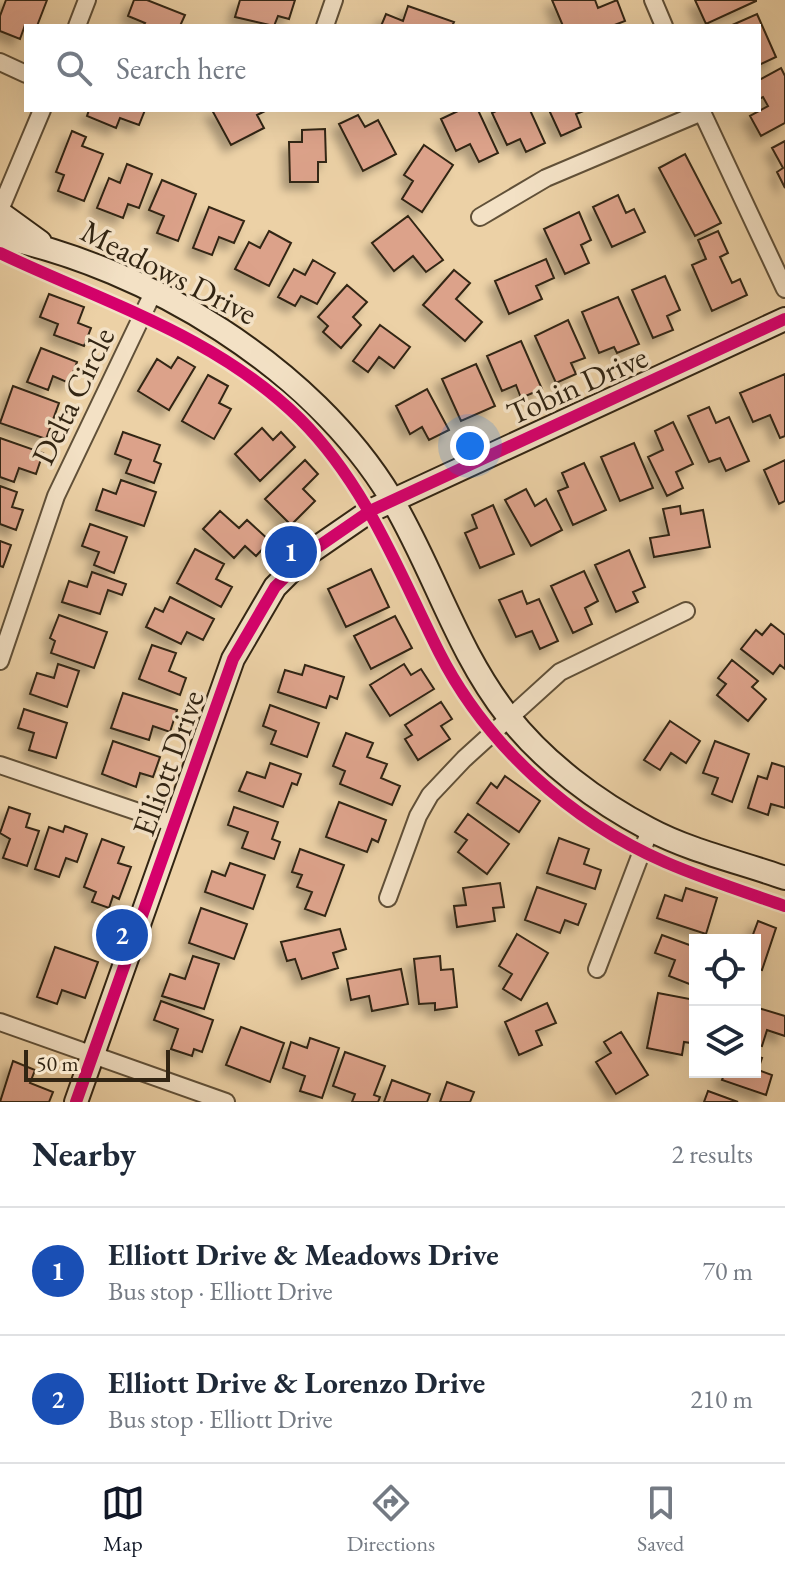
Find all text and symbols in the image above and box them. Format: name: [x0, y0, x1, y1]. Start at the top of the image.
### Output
search box: [24, 24, 761, 112]
icon: search: [52, 46, 96, 90]
text: Search here: [116, 49, 246, 88]
street label: Meadows Drive: [74, 210, 264, 334]
street label: Delta Circle: [22, 320, 124, 472]
street label: Tobin Drive: [500, 335, 654, 435]
your location: [450, 426, 490, 466]
pin: 1: [265, 522, 317, 582]
street label: Elliott Drive: [122, 684, 214, 842]
pin: 2: [96, 905, 148, 965]
map controls: [689, 934, 761, 1078]
button: locate: [689, 934, 761, 1006]
button: layers: [689, 1006, 761, 1078]
scale bar: [24, 1046, 170, 1082]
text: 50 m: [36, 1049, 79, 1078]
text: Nearby: [32, 1132, 136, 1176]
text: 2 results: [672, 1137, 753, 1171]
text: Elliott Drive & Meadows Drive: [108, 1235, 499, 1274]
text: 1: [51, 1254, 65, 1288]
text: 70 m: [703, 1254, 753, 1288]
text: Bus stop · Elliott Drive: [108, 1274, 333, 1308]
text: Elliott Drive & Lorenzo Drive: [108, 1363, 485, 1402]
text: 2: [51, 1382, 65, 1416]
text: 210 m: [690, 1382, 753, 1416]
text: Bus stop · Elliott Drive: [108, 1402, 333, 1436]
tab: Map: [101, 1481, 145, 1558]
tab: Directions: [347, 1481, 435, 1558]
tab: Saved: [637, 1481, 684, 1558]

